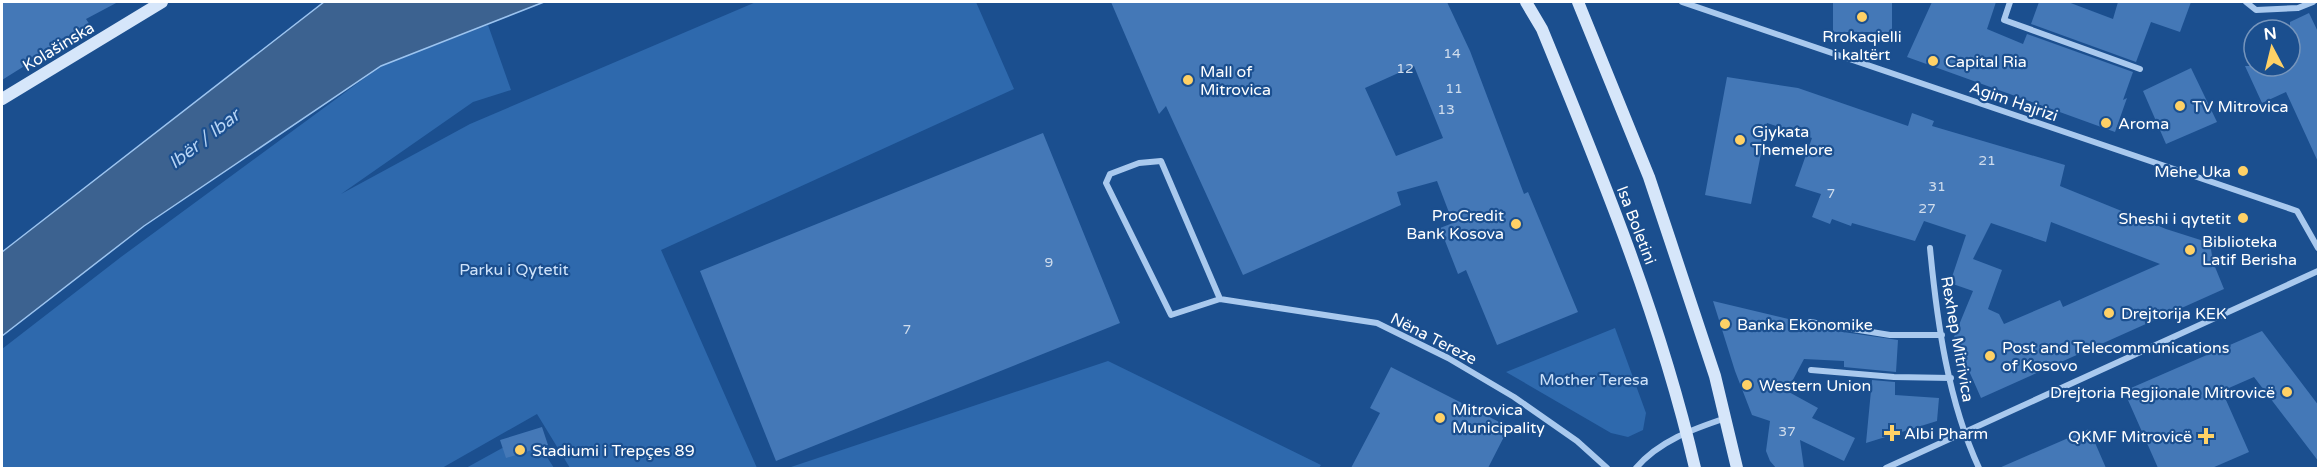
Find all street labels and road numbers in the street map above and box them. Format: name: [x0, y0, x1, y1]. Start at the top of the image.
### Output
street label: Kolašinska: [19, 18, 98, 76]
street label: Agim Hajrizi: [1967, 78, 2060, 126]
street label: Isa Boletini: [1612, 183, 1660, 268]
street label: Rexhep Mitrivica: [1936, 275, 1978, 404]
street label: Nëna Tereze: [1387, 309, 1480, 369]

